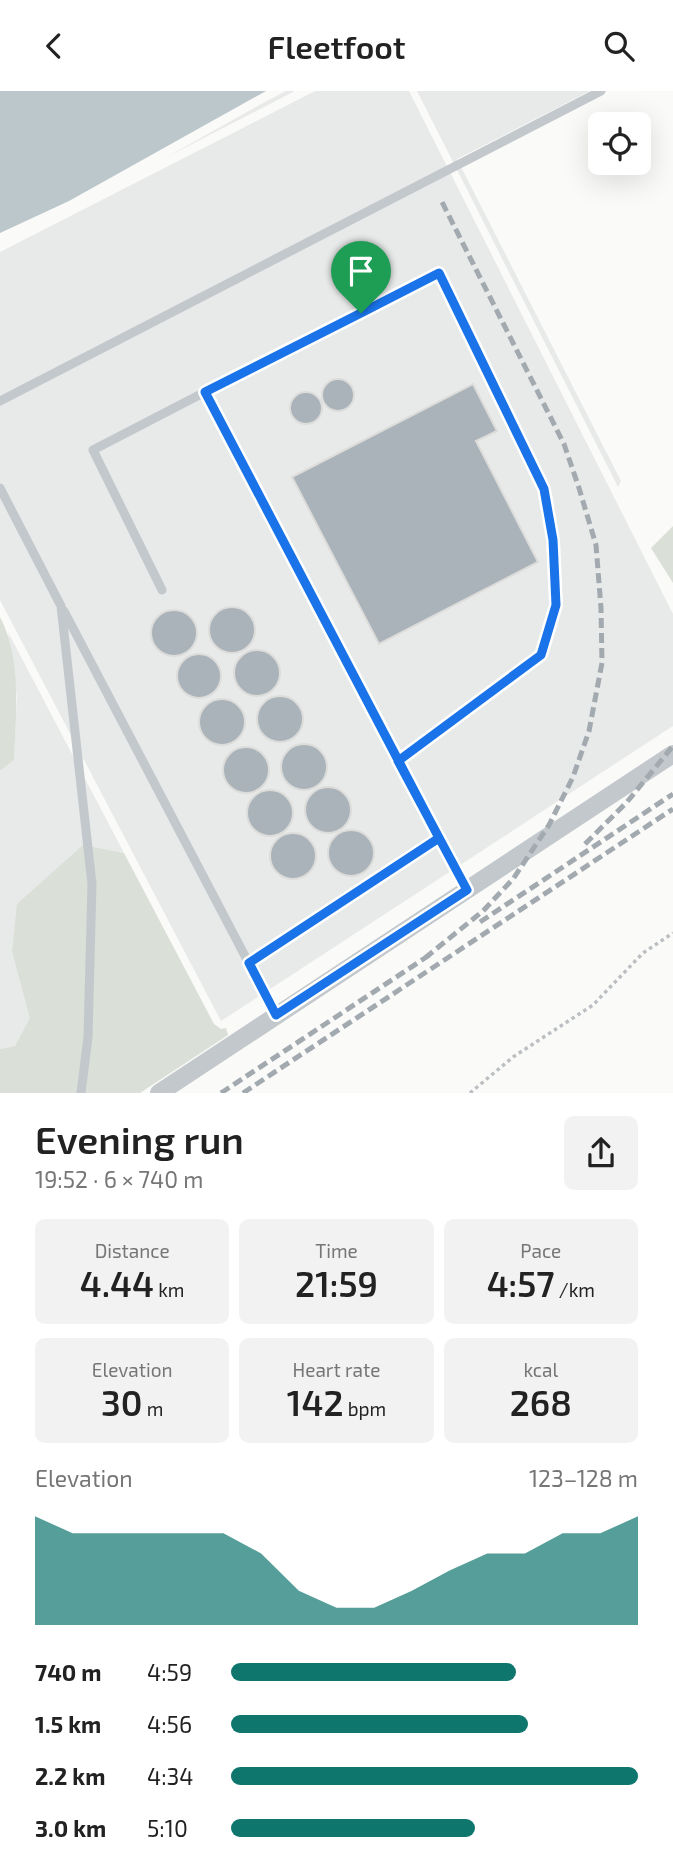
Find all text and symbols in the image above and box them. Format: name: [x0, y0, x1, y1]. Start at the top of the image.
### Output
icon: back: [35, 27, 73, 65]
text: Fleetfoot: [268, 27, 405, 65]
icon: search: [600, 27, 638, 65]
map controls: [588, 112, 651, 175]
button: locate: [588, 112, 651, 175]
pin: [331, 241, 391, 313]
icon: arrive: [342, 252, 380, 290]
text: Evening run: [35, 1116, 244, 1162]
button: share: [564, 1116, 638, 1190]
text: 19:52 · 6 × 740 m: [35, 1165, 203, 1193]
text: Distance: [95, 1239, 170, 1262]
text: Time: [315, 1239, 358, 1262]
text: Pace: [520, 1239, 561, 1262]
text: 4.44: [80, 1262, 154, 1304]
text: 21:59: [295, 1262, 378, 1304]
text: 4:57: [487, 1262, 555, 1304]
text: km: [154, 1278, 184, 1301]
text: /km: [555, 1278, 595, 1301]
text: Elevation: [92, 1358, 172, 1381]
text: Heart rate: [293, 1358, 380, 1381]
text: kcal: [523, 1358, 558, 1381]
text: 30: [101, 1381, 142, 1423]
text: 142: [287, 1381, 343, 1423]
text: 268: [510, 1381, 572, 1423]
text: m: [142, 1397, 163, 1420]
text: bpm: [343, 1397, 386, 1420]
text: Elevation: [35, 1464, 133, 1492]
text: 123–128 m: [529, 1464, 638, 1492]
text: 740 m: [35, 1658, 102, 1686]
text: 4:59: [147, 1658, 192, 1686]
text: 1.5 km: [35, 1710, 101, 1738]
text: 4:56: [147, 1710, 192, 1738]
text: 2.2 km: [35, 1762, 105, 1790]
text: 4:34: [147, 1762, 194, 1790]
text: 3.0 km: [35, 1814, 106, 1842]
text: 5:10: [147, 1814, 188, 1842]

